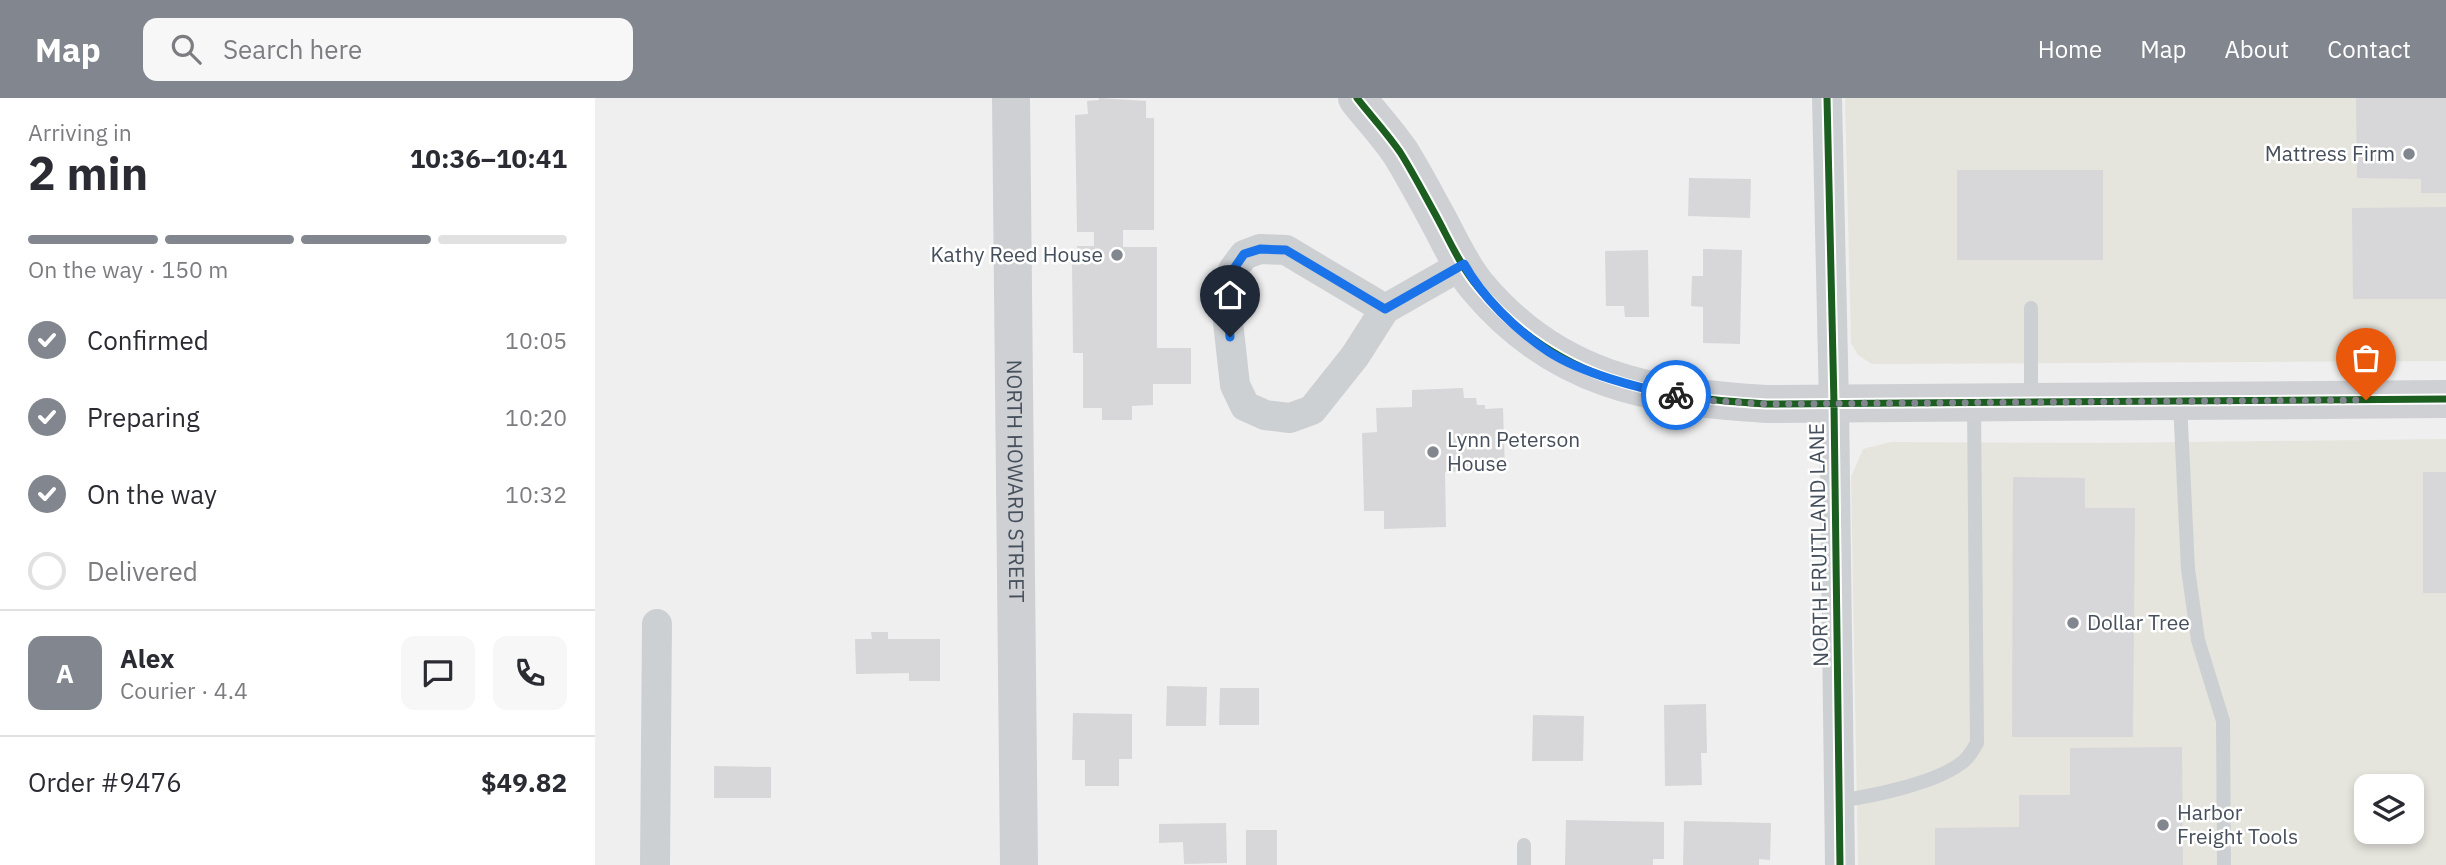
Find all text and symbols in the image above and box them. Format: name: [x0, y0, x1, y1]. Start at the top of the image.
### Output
search box: [143, 18, 633, 81]
text: Map: [35, 28, 101, 71]
icon: search: [167, 30, 205, 68]
text: Search here: [223, 32, 362, 66]
text: Home: [2038, 33, 2102, 65]
text: Map: [2140, 33, 2186, 65]
text: About: [2224, 33, 2289, 65]
text: Contact: [2327, 33, 2411, 65]
text: Arriving in: [28, 117, 132, 147]
place label: Mattress Firm: [2265, 139, 2395, 167]
text: 10:36–10:41: [410, 141, 567, 175]
text: 2 min: [28, 143, 148, 203]
marker: Mattress Firm: [2401, 146, 2417, 162]
place label: Kathy Reed House: [931, 240, 1103, 268]
marker: Kathy Reed House: [1109, 247, 1125, 263]
text: On the way · 150 m: [28, 254, 228, 284]
pin: [1200, 265, 1260, 337]
icon: home: [1211, 276, 1249, 314]
icon: check: [28, 321, 66, 359]
text: Confirmed: [87, 323, 209, 357]
text: 10:05: [505, 325, 567, 355]
pin: [2336, 328, 2396, 400]
icon: bag: [2347, 339, 2385, 377]
street label: NORTH HOWARD STREET: [1001, 359, 1031, 603]
courier: [1641, 360, 1711, 430]
icon: bike: [1657, 376, 1695, 414]
icon: check: [28, 398, 66, 436]
text: Preparing: [87, 400, 200, 434]
text: 10:20: [505, 402, 567, 432]
street label: NORTH FRUITLAND LANE: [1802, 423, 1834, 667]
place label: Lynn Peterson House: [1447, 425, 1580, 477]
marker: Lynn Peterson House: [1425, 444, 1441, 460]
icon: check: [28, 475, 66, 513]
text: On the way: [87, 477, 217, 511]
text: 10:32: [505, 479, 567, 509]
text: Delivered: [87, 554, 198, 588]
place label: Dollar Tree: [2087, 608, 2190, 636]
marker: Dollar Tree: [2065, 615, 2081, 631]
button: chat: [401, 636, 475, 710]
button: phone: [493, 636, 567, 710]
text: Alex: [120, 641, 174, 675]
text: A: [56, 656, 74, 690]
text: Courier · 4.4: [120, 675, 248, 705]
text: Order #9476: [28, 765, 182, 799]
text: $49.82: [481, 765, 567, 799]
map controls: [2354, 774, 2424, 844]
button: layers: [2354, 774, 2424, 844]
place label: Harbor Freight Tools: [2177, 798, 2298, 850]
marker: Harbor Freight Tools: [2155, 817, 2171, 833]

